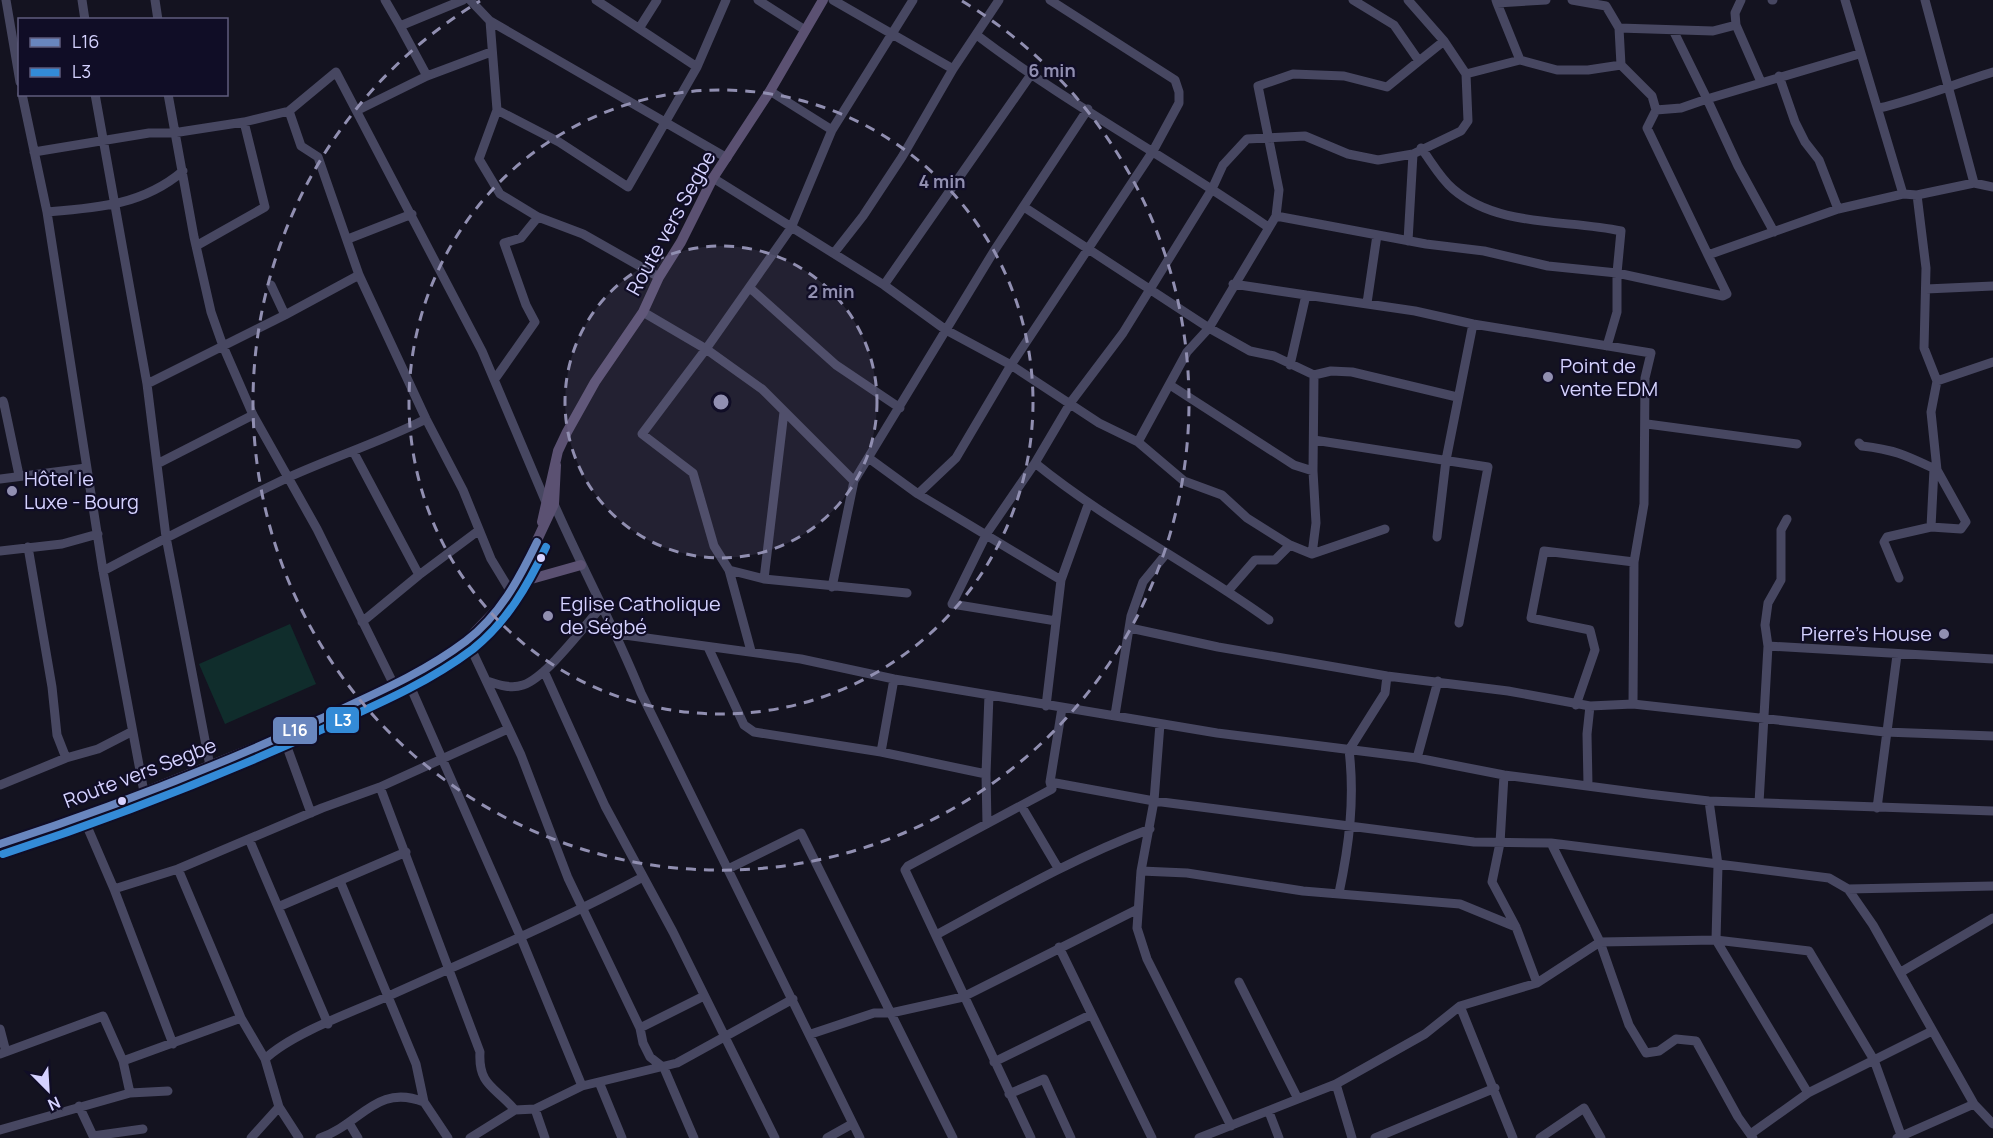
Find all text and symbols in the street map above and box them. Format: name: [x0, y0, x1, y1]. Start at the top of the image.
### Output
legend: [18, 18, 228, 96]
text: L16: [72, 29, 99, 53]
text: 6 min: [1028, 58, 1076, 82]
text: L3: [72, 59, 91, 83]
street label: Route vers Segbe: [620, 145, 722, 300]
text: 4 min: [918, 169, 966, 193]
text: 2 min: [808, 279, 854, 303]
place label: Point de vente EDM: [1560, 352, 1658, 402]
marker: Point de vente EDM: [1541, 370, 1555, 384]
centre of rings: [711, 392, 731, 412]
place label: Hôtel le Luxe - Bourg: [24, 465, 139, 515]
marker: Hôtel le Luxe - Bourg: [5, 484, 19, 498]
unlabelled marker: [535, 552, 547, 564]
place label: Eglise Catholique de Ségbé: [560, 590, 721, 640]
marker: Eglise Catholique de Ségbé: [541, 609, 555, 623]
place label: Pierre's House: [1801, 620, 1932, 647]
marker: Pierre's House: [1937, 627, 1951, 641]
line badge: L3: [325, 706, 360, 734]
text: L3: [334, 709, 352, 731]
line badge: L16: [272, 716, 318, 745]
text: L16: [282, 719, 308, 741]
street label: Route vers Segbe: [59, 731, 220, 814]
unlabelled marker: [116, 795, 128, 807]
north arrow: [18, 1060, 78, 1120]
text: N: [44, 1091, 64, 1116]

